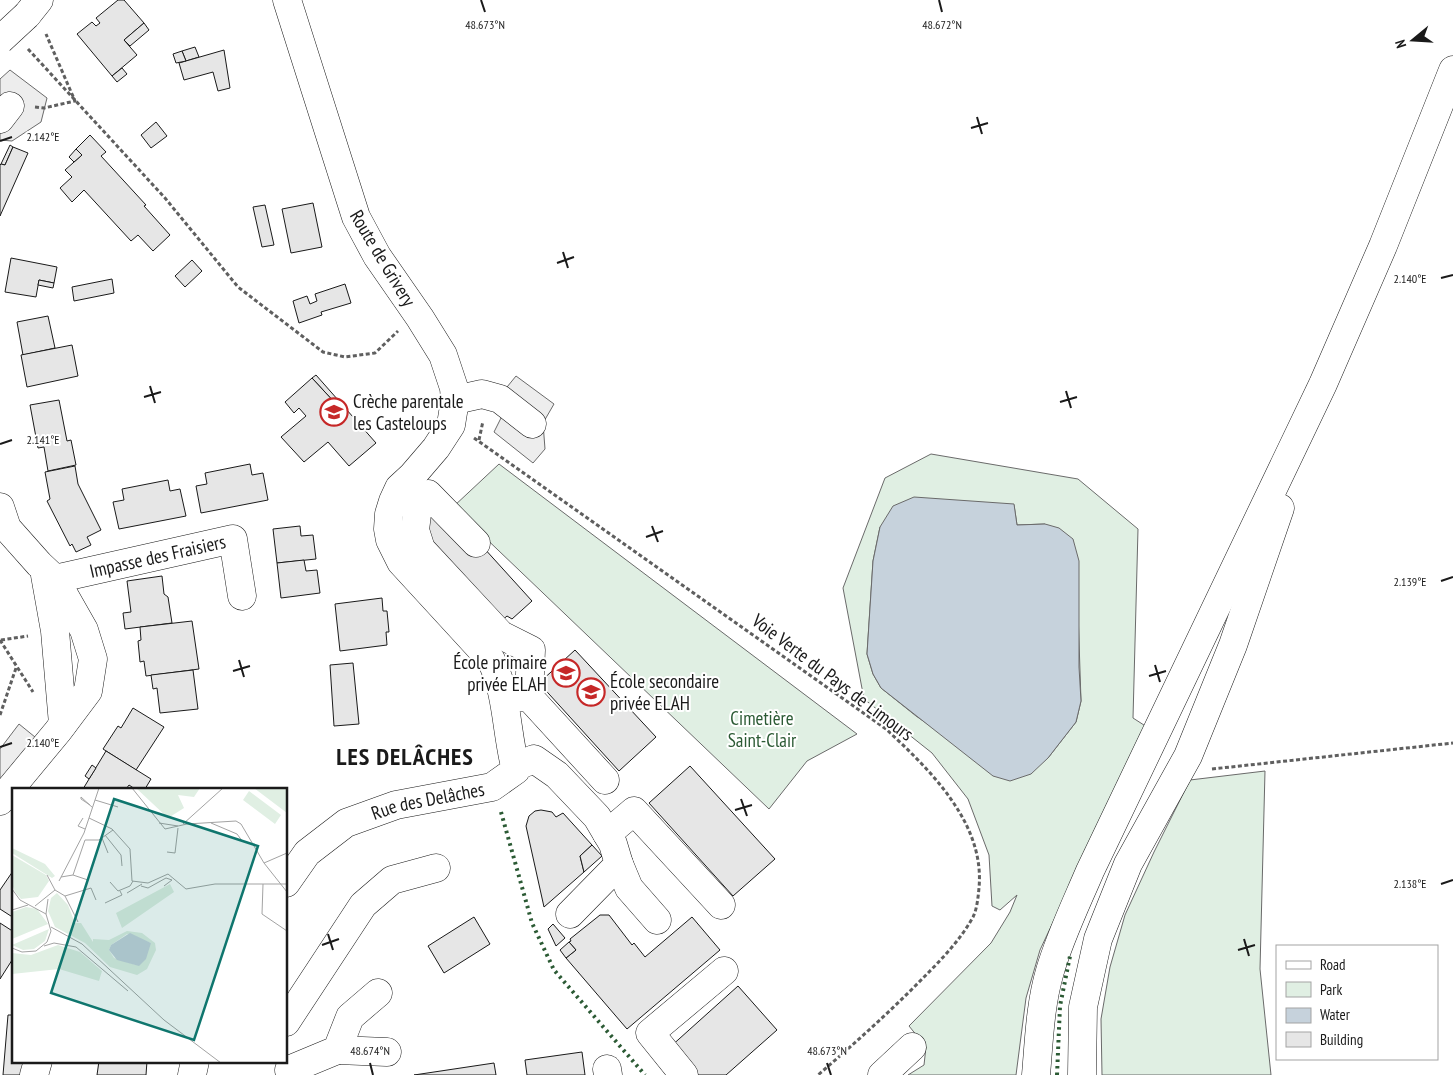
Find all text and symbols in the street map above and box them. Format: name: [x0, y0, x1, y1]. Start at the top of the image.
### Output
north arrow: [1388, 15, 1438, 65]
text: 48.673°N: [465, 17, 505, 32]
text: 48.672°N: [922, 17, 962, 32]
text: N: [1391, 38, 1410, 50]
text: 2.142°E: [27, 129, 60, 144]
street label: Route de Grivery: [345, 205, 422, 311]
text: 2.140°E: [1394, 271, 1427, 286]
place label: Crèche parentale les Casteloups: [353, 389, 464, 435]
school or university icon: Crèche parentale les Casteloups: [319, 397, 349, 427]
text: 2.141°E: [27, 432, 60, 447]
street label: Impasse des Fraisiers: [87, 529, 228, 583]
text: 2.139°E: [1394, 574, 1427, 589]
street label: Voie Verte du Pays de Limours: [747, 608, 919, 746]
place label: École primaire privée ELAH: [453, 650, 547, 696]
school or university icon: École primaire privée ELAH: [551, 658, 581, 688]
place label: École secondaire privée ELAH: [610, 669, 719, 715]
school or university icon: École secondaire privée ELAH: [576, 677, 606, 707]
park label: Cimetière Saint-Clair: [728, 706, 797, 752]
text: 2.140°E: [27, 735, 60, 750]
district label: LES DELÂCHES: [336, 741, 474, 772]
street label: Rue des Delâches: [368, 777, 486, 825]
inset map: [12, 788, 288, 1062]
text: 2.138°E: [1394, 876, 1427, 891]
legend: [1276, 945, 1438, 1060]
text: Road: [1320, 955, 1346, 974]
text: Park: [1320, 980, 1342, 999]
text: Water: [1320, 1005, 1351, 1024]
text: Building: [1320, 1030, 1363, 1049]
text: 48.674°N: [350, 1043, 390, 1058]
text: 48.673°N: [807, 1043, 847, 1058]

